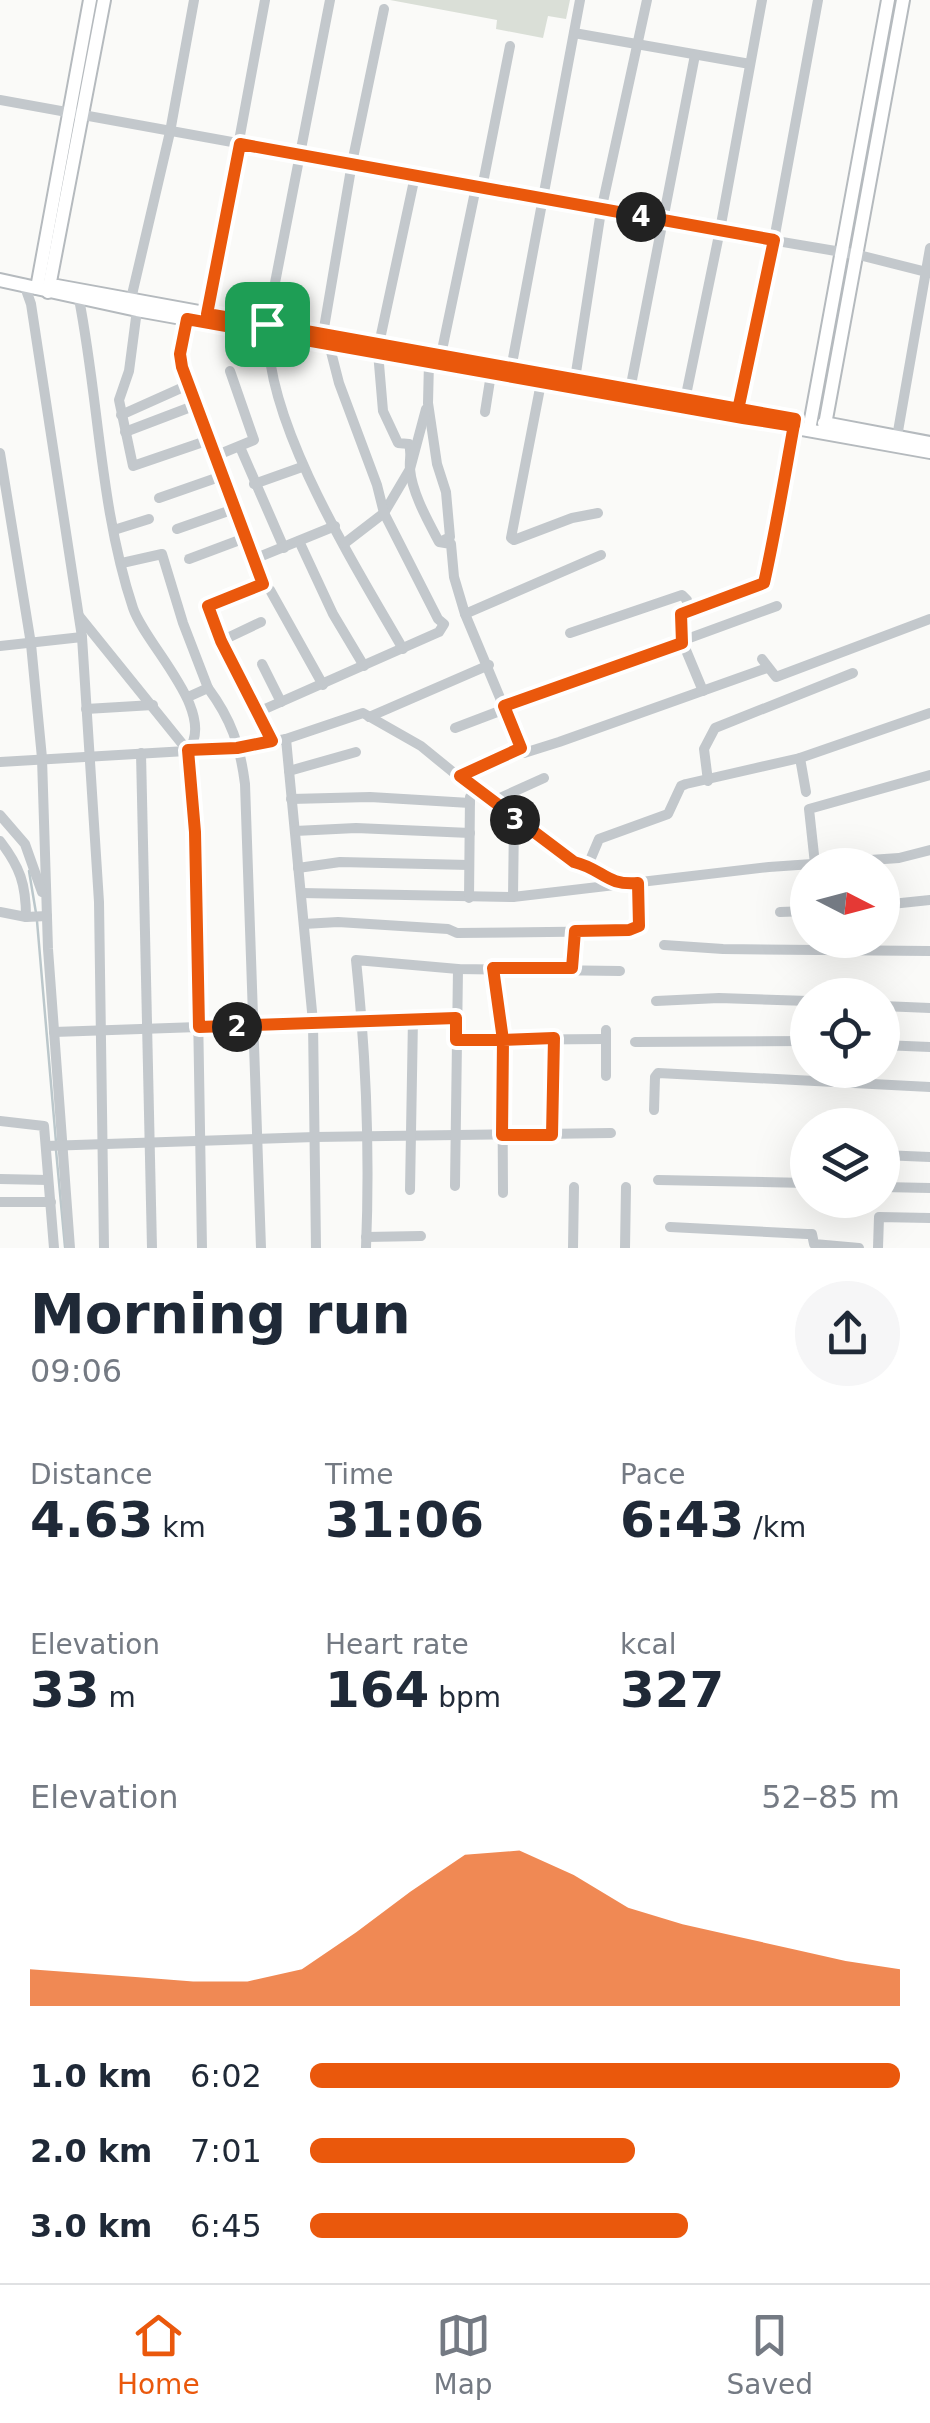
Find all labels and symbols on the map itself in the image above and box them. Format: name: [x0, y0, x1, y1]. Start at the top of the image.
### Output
pin: 4: [616, 192, 666, 242]
pin: [225, 282, 310, 367]
pin: 3: [490, 795, 540, 845]
north arrow: [790, 848, 900, 958]
pin: 2: [212, 1002, 262, 1052]

